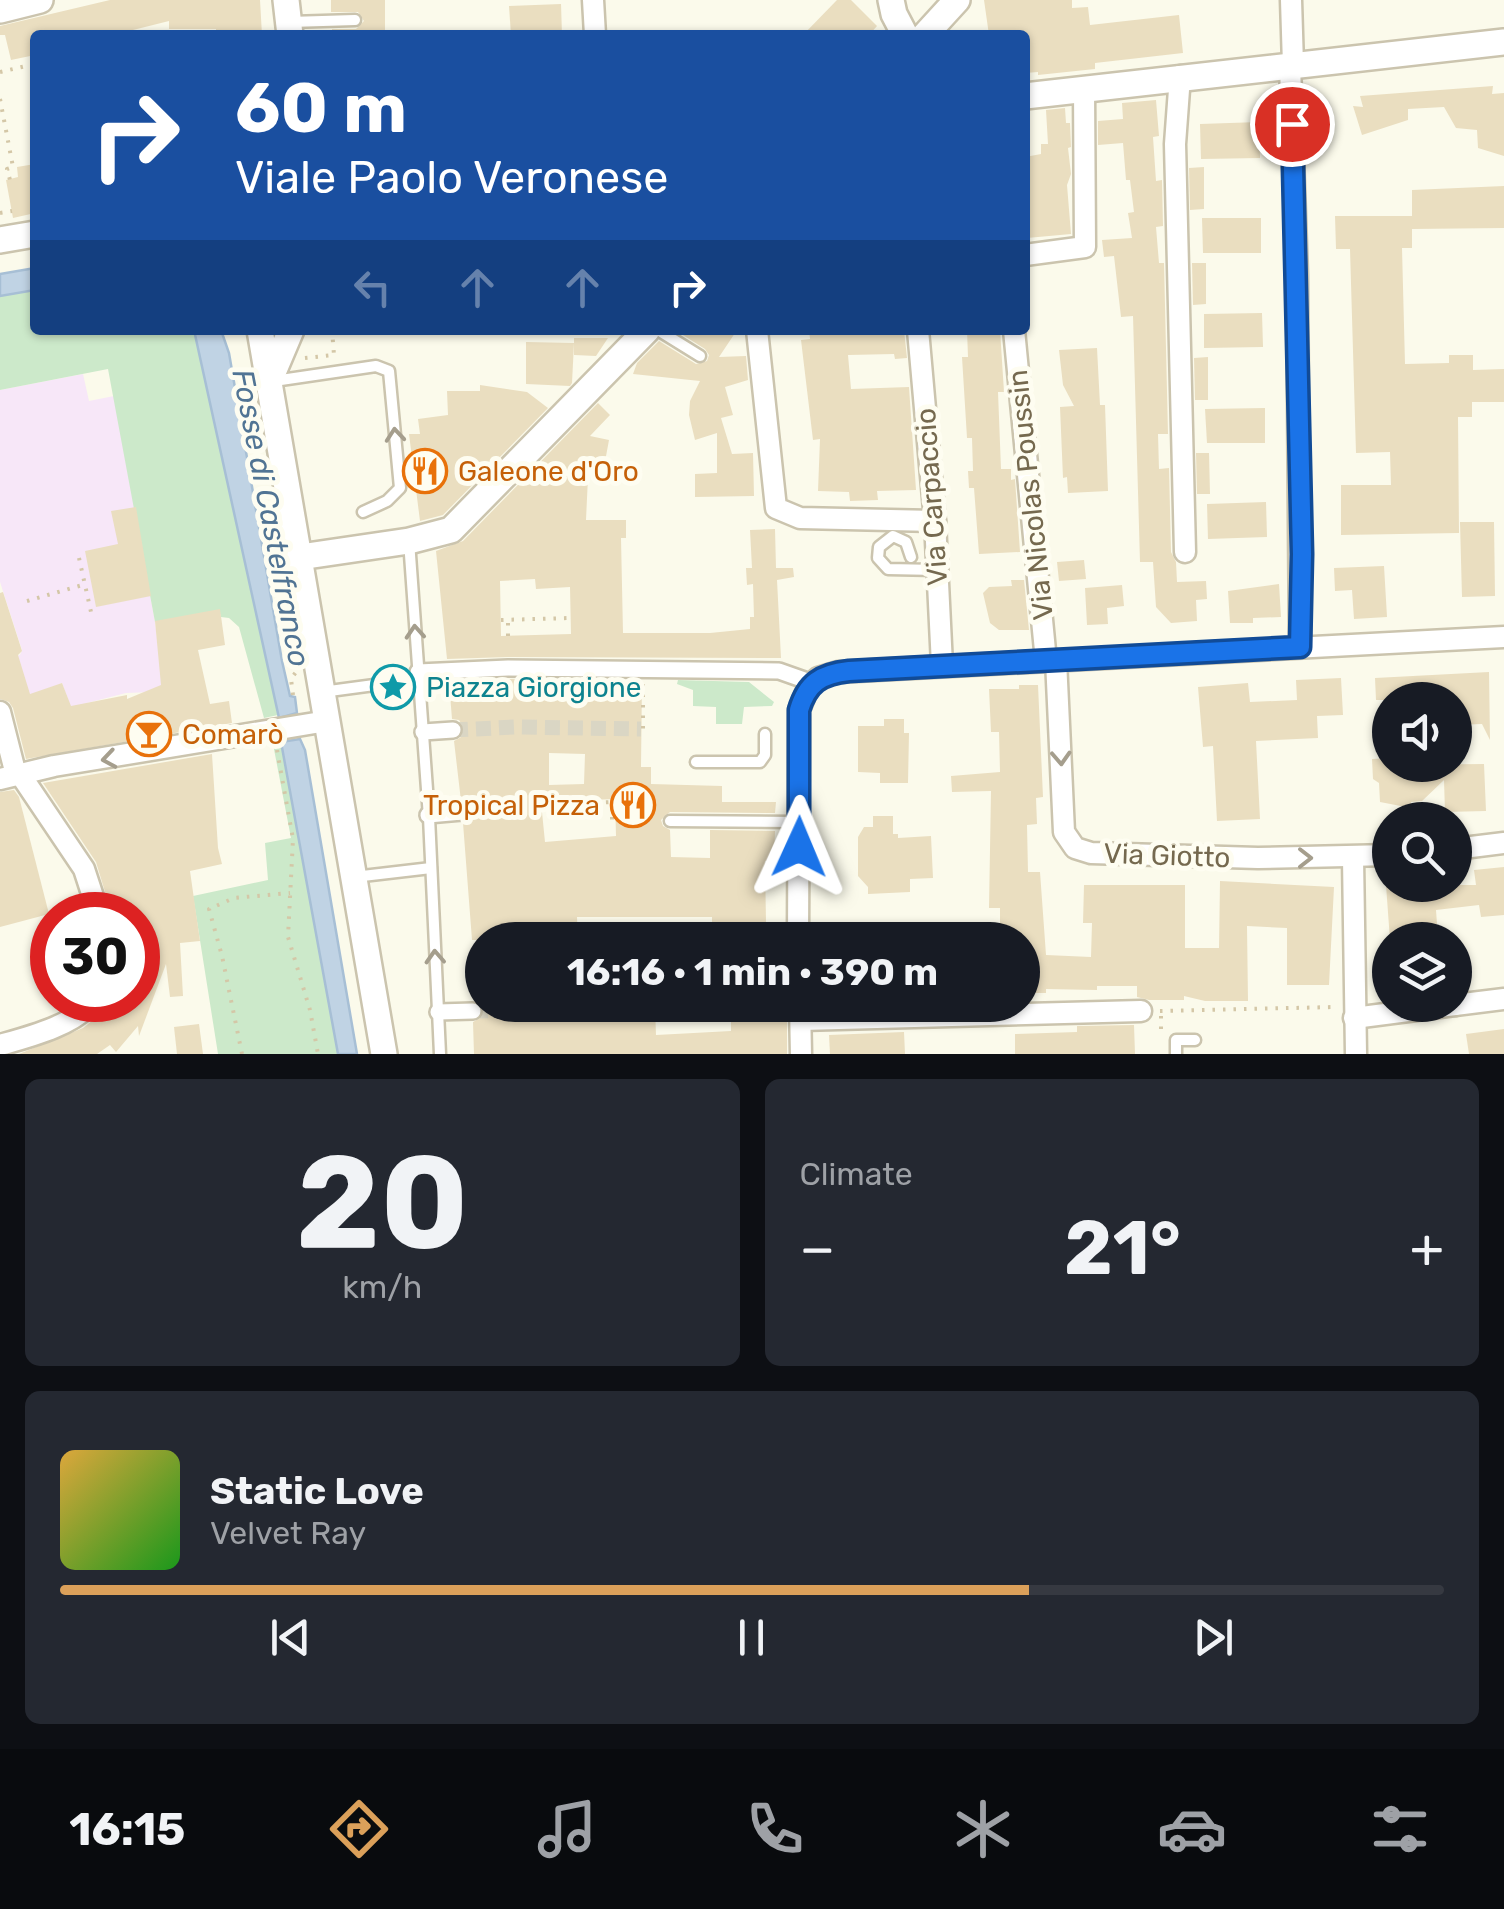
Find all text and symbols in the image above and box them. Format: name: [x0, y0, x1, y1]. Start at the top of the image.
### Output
text: 60 m: [235, 67, 407, 150]
icon: right: [70, 70, 200, 200]
pin: [1250, 82, 1335, 167]
icon: arrive: [1265, 97, 1320, 152]
text: Viale Paolo Veronese: [235, 151, 668, 204]
icon: left: [345, 260, 400, 315]
icon: ahead: [450, 260, 505, 315]
icon: ahead: [555, 260, 610, 315]
icon: right: [660, 260, 715, 315]
water label: Fosse di Castelfranco: [224, 366, 318, 670]
street label: Via Nicolas Poussin: [1001, 368, 1060, 622]
street label: Via Carpaccio: [909, 407, 954, 587]
one-way arrow: [385, 427, 407, 443]
restaurant icon: Galeone d'Oro: [402, 448, 448, 494]
place label: Galeone d'Oro: [458, 455, 639, 488]
one-way arrow: [405, 624, 426, 640]
place icon: Piazza Giorgione: [370, 664, 416, 710]
place label: Piazza Giorgione: [426, 671, 642, 704]
map controls: [1372, 682, 1472, 1022]
button: sound: [1372, 682, 1472, 782]
bar icon: Comarò: [126, 711, 172, 757]
place label: Comarò: [182, 718, 284, 751]
one-way arrow: [101, 748, 117, 769]
one-way arrow: [1050, 750, 1071, 766]
restaurant icon: Tropical Pizza: [610, 782, 656, 828]
place label: Tropical Pizza: [423, 789, 600, 822]
position arrow: [747, 795, 851, 899]
button: search: [1372, 802, 1472, 902]
street label: Via Giotto: [1103, 837, 1231, 874]
one-way arrow: [1298, 847, 1314, 869]
speed limit sign: 30: [30, 892, 160, 1022]
button: layers: [1372, 922, 1472, 1022]
one-way arrow: [425, 948, 446, 964]
text: 16:16 · 1 min · 390 m: [567, 949, 938, 995]
text: 20: [296, 1125, 469, 1280]
text: Climate: [800, 1155, 913, 1193]
text: 21°: [1064, 1204, 1181, 1293]
text: −: [800, 1216, 835, 1281]
text: +: [1410, 1216, 1444, 1281]
text: km/h: [342, 1268, 422, 1306]
text: Static Love: [210, 1468, 424, 1514]
text: Velvet Ray: [210, 1514, 366, 1552]
icon: previous: [263, 1610, 318, 1665]
icon: pause: [724, 1610, 779, 1665]
icon: next: [1186, 1610, 1241, 1665]
icon: directions: [324, 1794, 394, 1864]
icon: music: [532, 1794, 602, 1864]
icon: phone: [740, 1794, 810, 1864]
icon: climate: [948, 1794, 1018, 1864]
icon: car: [1157, 1794, 1227, 1864]
icon: filters: [1365, 1794, 1435, 1864]
text: 16:15: [69, 1803, 185, 1856]

